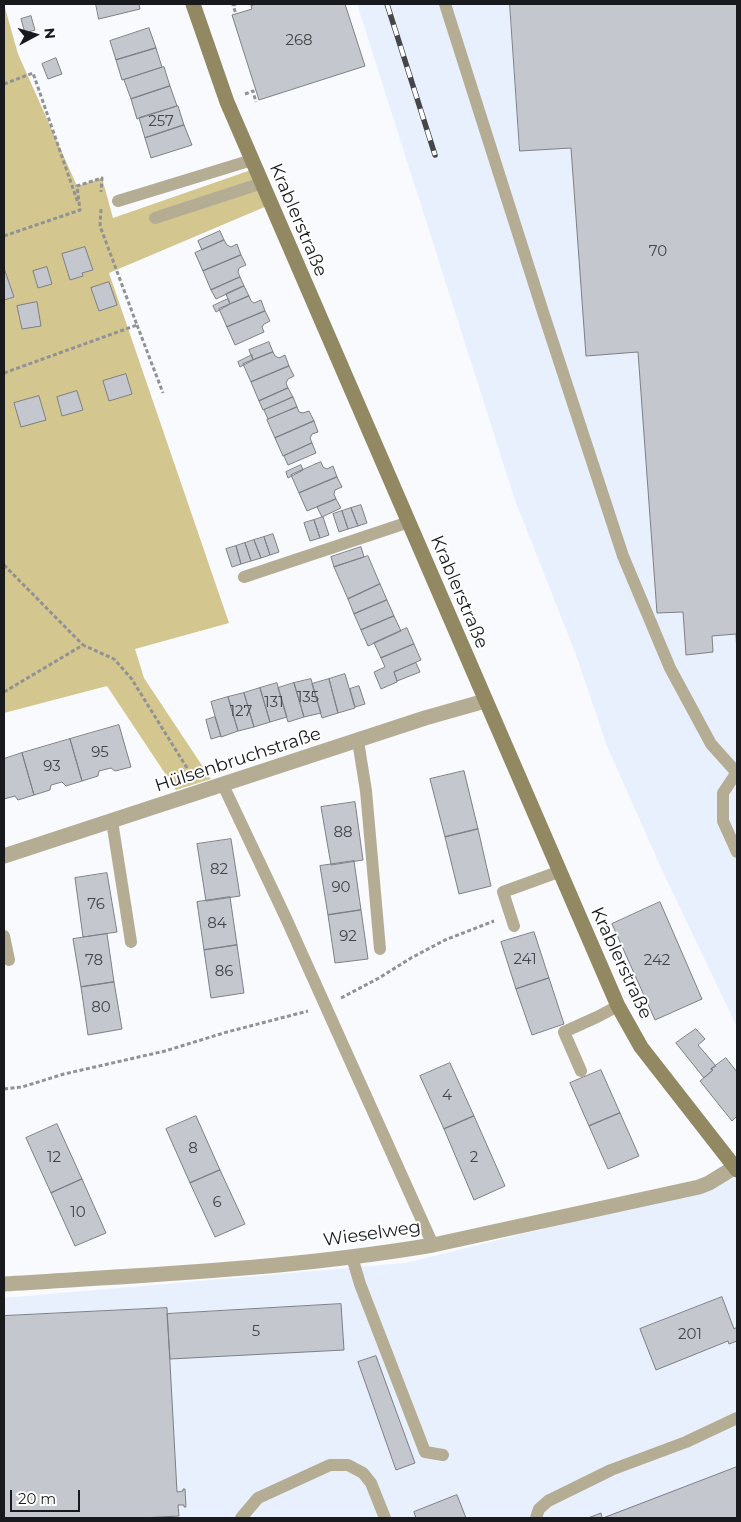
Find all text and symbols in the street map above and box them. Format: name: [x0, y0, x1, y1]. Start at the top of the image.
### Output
north arrow: [10, 10, 60, 60]
text: N: [40, 27, 59, 40]
house number: 268: [285, 32, 313, 50]
house number: 257: [148, 113, 174, 131]
street label: Krablerstraße: [264, 160, 332, 280]
house number: 70: [649, 243, 667, 261]
street label: Krablerstraße: [425, 532, 493, 652]
house number: 135: [297, 689, 319, 707]
house number: 131: [264, 694, 284, 712]
house number: 127: [230, 703, 252, 721]
street label: Hülsenbruchstraße: [152, 723, 324, 797]
house number: 95: [91, 744, 109, 762]
house number: 93: [43, 758, 61, 776]
house number: 88: [333, 824, 353, 842]
house number: 82: [210, 861, 228, 879]
house number: 90: [331, 879, 351, 897]
house number: 76: [87, 896, 105, 914]
street label: Krablerstraße: [586, 904, 656, 1022]
house number: 84: [207, 915, 227, 933]
house number: 92: [339, 928, 357, 946]
house number: 241: [513, 951, 537, 969]
house number: 78: [85, 952, 103, 970]
house number: 242: [644, 952, 670, 970]
house number: 86: [215, 963, 233, 981]
house number: 80: [91, 999, 111, 1017]
house number: 4: [442, 1087, 452, 1105]
house number: 8: [188, 1140, 198, 1158]
house number: 12: [47, 1149, 61, 1167]
house number: 2: [470, 1149, 478, 1167]
house number: 6: [212, 1194, 222, 1212]
house number: 10: [70, 1204, 86, 1222]
street label: Wieselweg: [322, 1216, 422, 1252]
house number: 5: [252, 1323, 260, 1341]
house number: 201: [678, 1326, 702, 1344]
scale bar: [12, 1480, 82, 1512]
text: 20 m: [18, 1489, 56, 1508]

